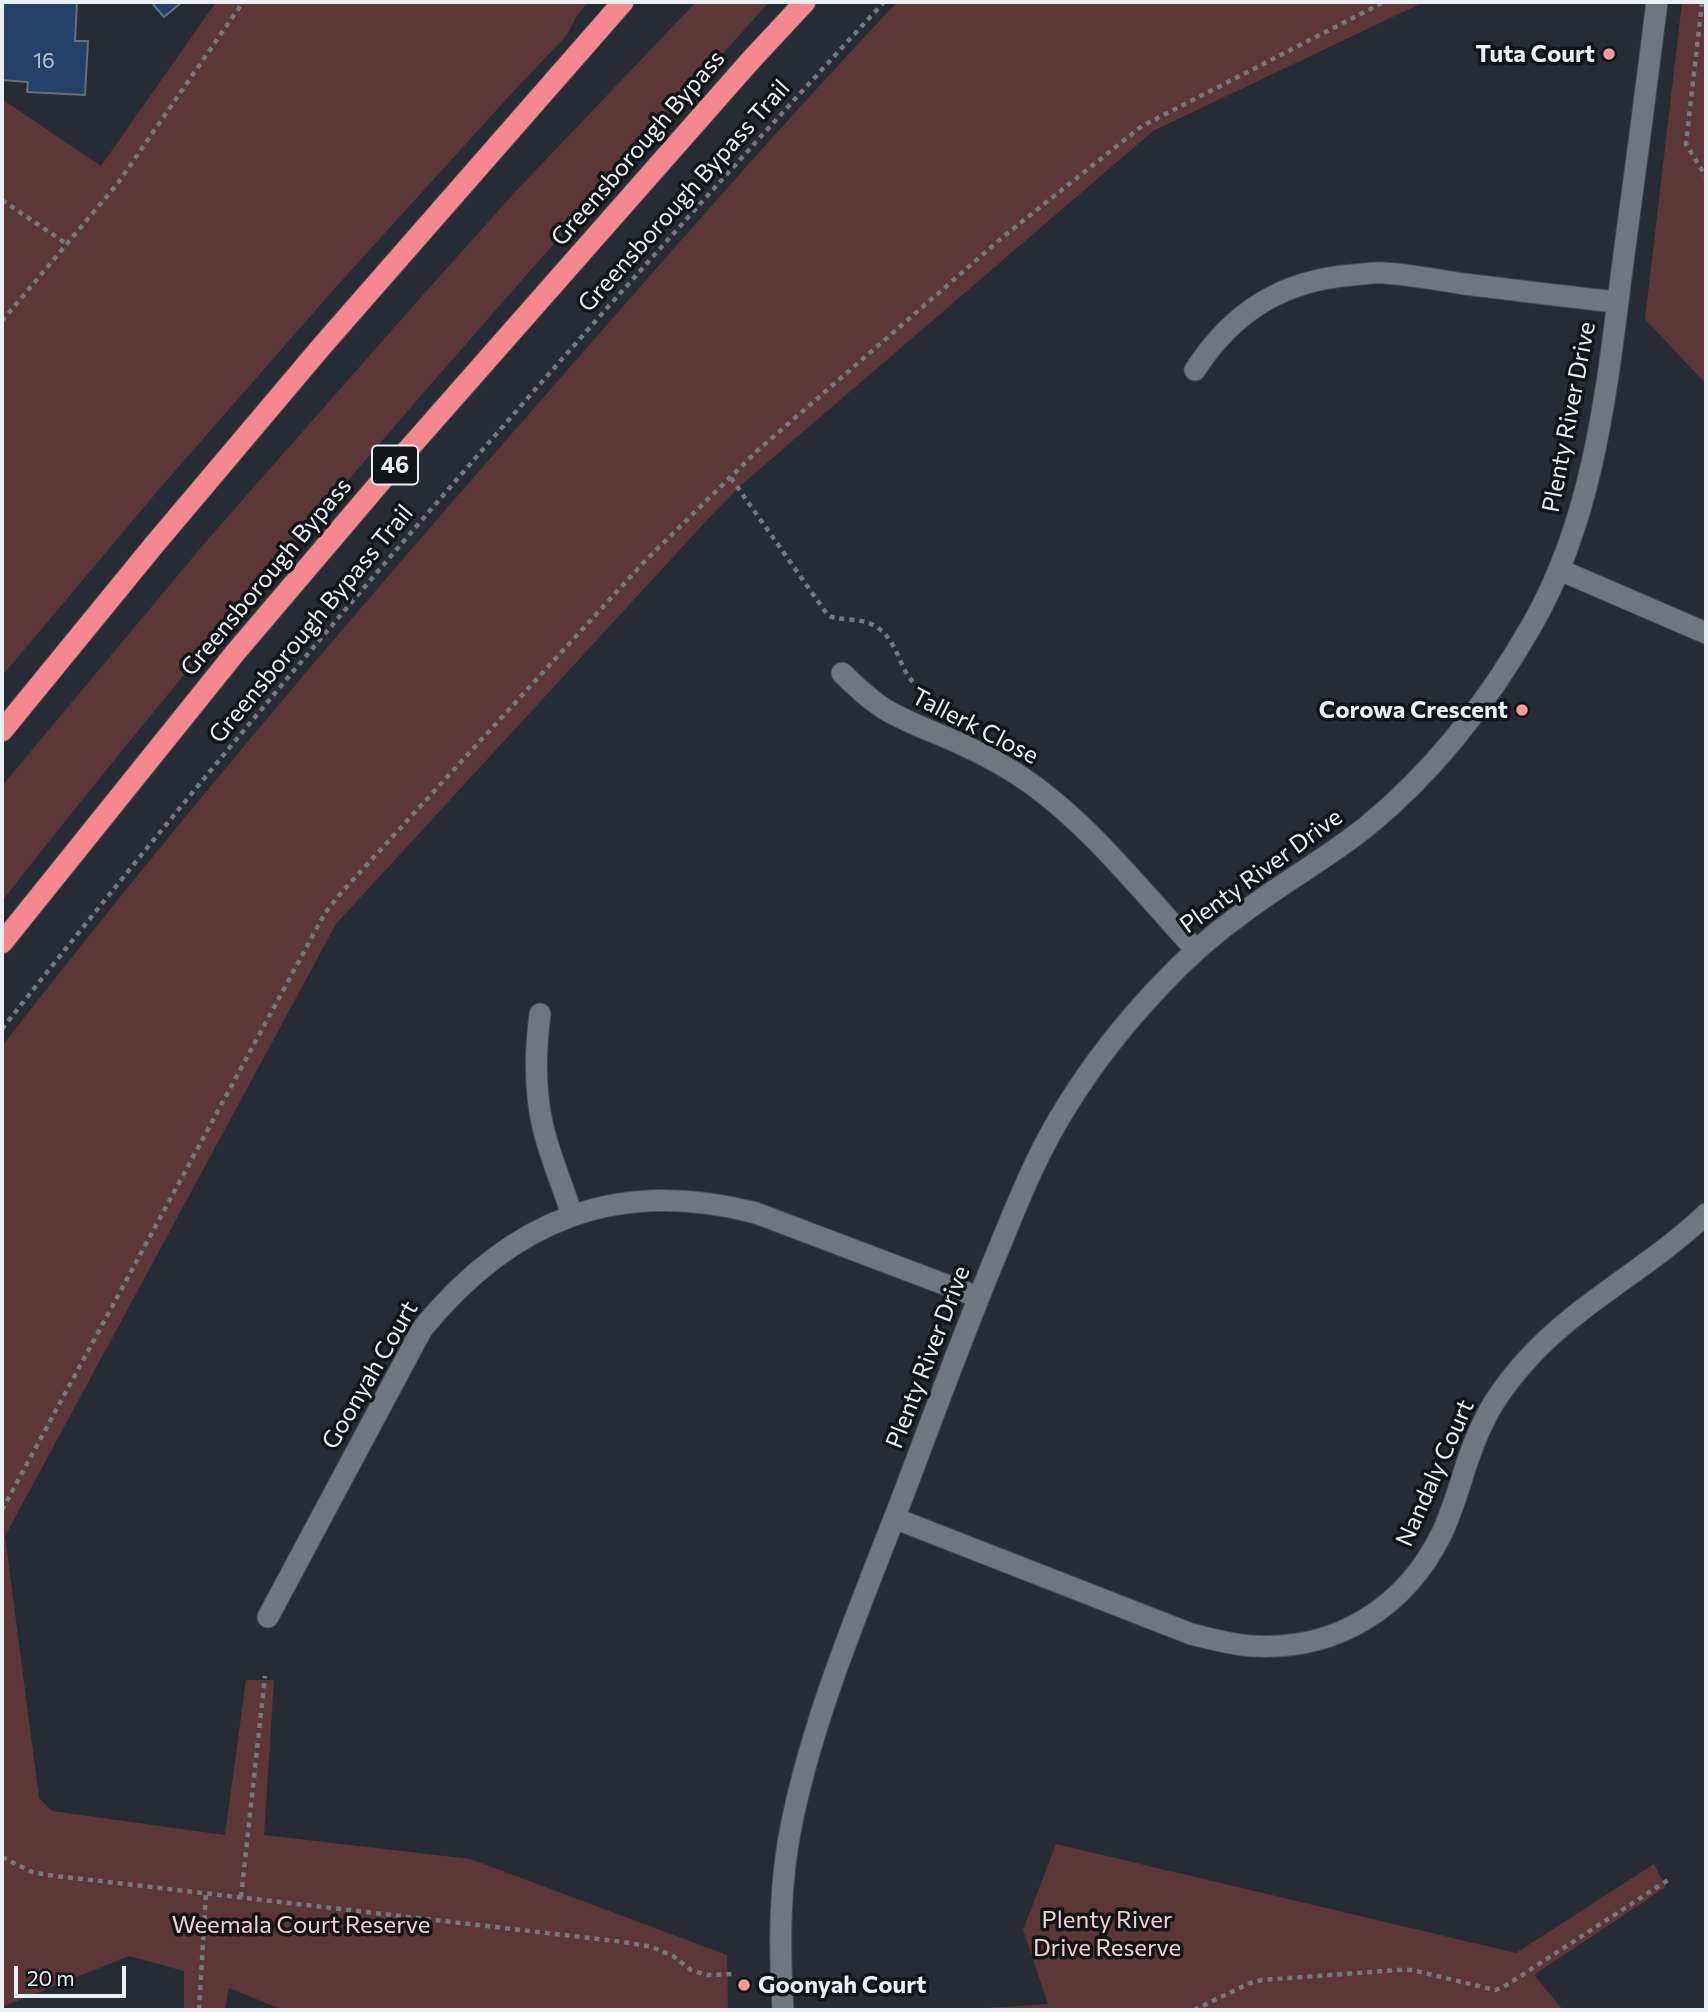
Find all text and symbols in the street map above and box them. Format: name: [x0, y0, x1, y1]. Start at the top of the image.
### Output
place label: Tuta Court: [1475, 40, 1595, 68]
street label: Greensborough Bypass: [545, 44, 731, 252]
marker: Tuta Court: [1601, 46, 1617, 62]
house number: 16: [33, 48, 55, 74]
street label: Greensborough Bypass Trail: [572, 74, 796, 318]
street label: Plenty River Drive: [1536, 319, 1602, 515]
road number: 46: [372, 446, 418, 485]
street label: Greensborough Bypass: [175, 472, 357, 682]
street label: Greensborough Bypass Trail: [203, 499, 419, 749]
street label: Tallerk Close: [907, 682, 1043, 770]
place label: Corowa Crescent: [1319, 696, 1508, 724]
marker: Corowa Crescent: [1514, 702, 1530, 718]
street label: Plenty River Drive: [1174, 803, 1348, 939]
street label: Plenty River Drive: [880, 1262, 976, 1452]
street label: Goonyah Court: [316, 1296, 424, 1454]
street label: Nandaly Court: [1390, 1395, 1480, 1551]
park label: Plenty River Drive Reserve: [1033, 1906, 1181, 1962]
park label: Weemala Court Reserve: [172, 1911, 430, 1939]
scale bar: [18, 1952, 130, 1996]
text: 20 m: [27, 1965, 75, 1990]
place label: Goonyah Court: [758, 1971, 926, 1999]
marker: Goonyah Court: [736, 1977, 752, 1993]

